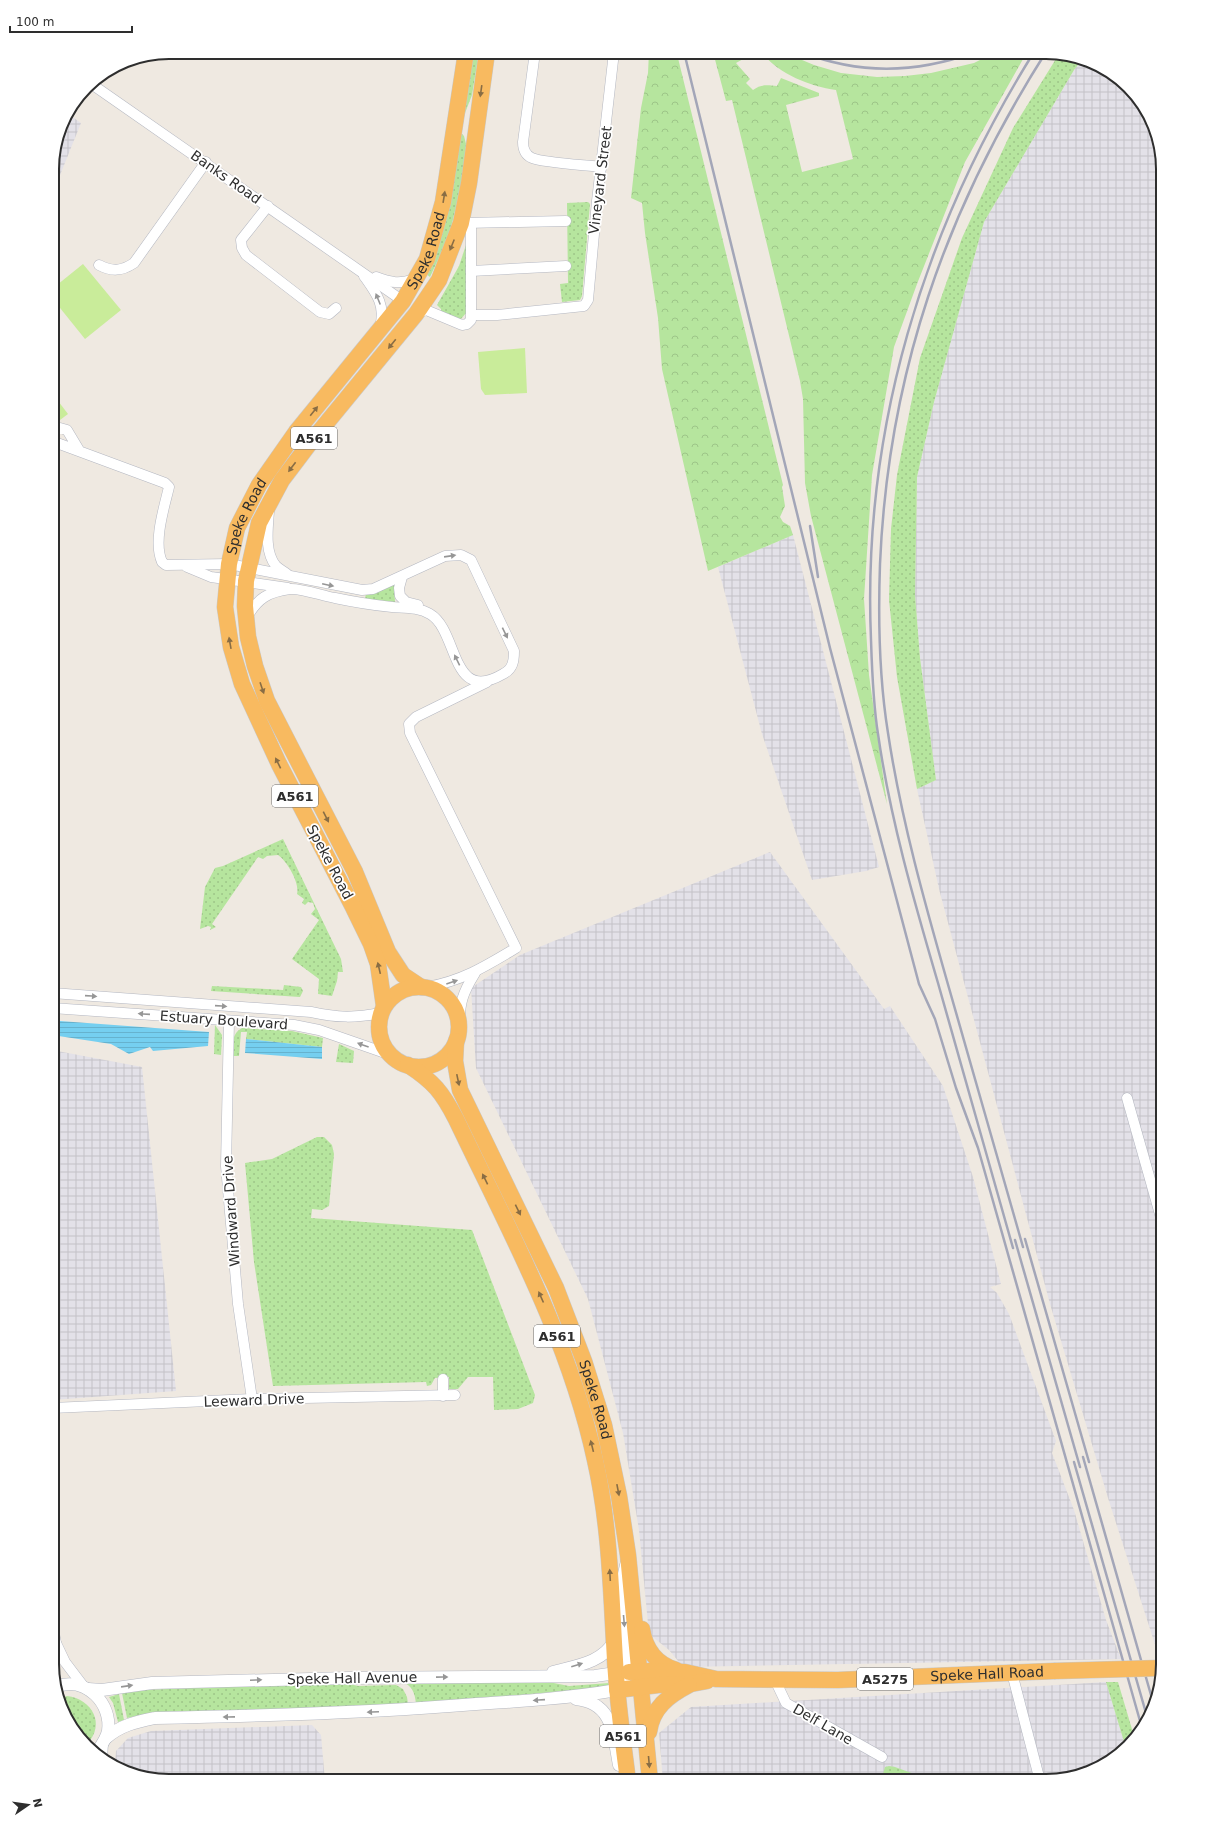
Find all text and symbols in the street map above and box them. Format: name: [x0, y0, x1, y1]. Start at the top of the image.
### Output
scale bar: [10, 8, 132, 34]
text: 100 m: [16, 15, 54, 29]
one-way arrow: [478, 85, 484, 97]
street label: Vineyard Street: [585, 124, 615, 235]
street label: Banks Road: [188, 147, 264, 207]
one-way arrow: [441, 191, 447, 203]
street label: Speke Road: [403, 210, 448, 292]
one-way arrow: [449, 240, 455, 252]
one-way arrow: [375, 293, 381, 305]
one-way arrow: [387, 338, 396, 349]
one-way arrow: [309, 405, 318, 416]
road number: A561: [291, 427, 337, 449]
one-way arrow: [288, 461, 296, 472]
street label: Speke Road: [223, 475, 269, 556]
one-way arrow: [444, 553, 456, 559]
one-way arrow: [322, 582, 334, 588]
one-way arrow: [502, 627, 508, 639]
one-way arrow: [227, 637, 233, 649]
one-way arrow: [454, 654, 461, 666]
one-way arrow: [260, 682, 266, 694]
one-way arrow: [275, 758, 281, 769]
road number: A561: [272, 785, 318, 807]
one-way arrow: [323, 811, 329, 823]
street label: Speke Road: [304, 822, 356, 902]
one-way arrow: [375, 961, 381, 974]
one-way arrow: [446, 978, 458, 984]
one-way arrow: [85, 993, 97, 1000]
one-way arrow: [215, 1002, 227, 1009]
street label: Estuary Boulevard: [159, 1008, 289, 1032]
one-way arrow: [138, 1011, 150, 1018]
one-way arrow: [357, 1041, 369, 1047]
one-way arrow: [455, 1074, 461, 1086]
street label: Windward Drive: [219, 1155, 243, 1267]
one-way arrow: [482, 1174, 488, 1185]
one-way arrow: [515, 1205, 521, 1216]
one-way arrow: [537, 1290, 543, 1302]
road number: A561: [534, 1325, 580, 1347]
street label: Speke Road: [576, 1358, 615, 1441]
street label: Leeward Drive: [203, 1390, 305, 1410]
one-way arrow: [588, 1440, 594, 1452]
one-way arrow: [615, 1484, 621, 1496]
one-way arrow: [607, 1568, 613, 1581]
one-way arrow: [620, 1615, 627, 1627]
one-way arrow: [572, 1662, 584, 1668]
street label: Speke Hall Road: [930, 1663, 1044, 1684]
road number: A5275: [857, 1668, 913, 1690]
street label: Speke Hall Avenue: [287, 1669, 417, 1687]
one-way arrow: [436, 1674, 449, 1680]
one-way arrow: [250, 1677, 263, 1683]
one-way arrow: [121, 1683, 133, 1689]
one-way arrow: [532, 1696, 545, 1703]
street label: Delf Lane: [790, 1700, 856, 1748]
one-way arrow: [367, 1708, 379, 1715]
one-way arrow: [223, 1713, 235, 1720]
road number: A561: [600, 1725, 646, 1747]
one-way arrow: [645, 1756, 652, 1768]
north arrow: [8, 1785, 48, 1825]
text: N: [30, 1797, 45, 1809]

